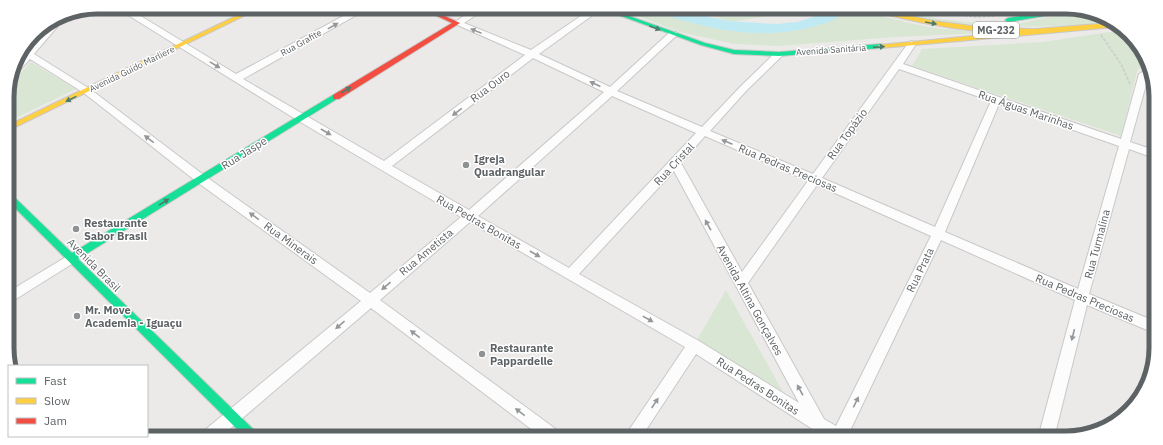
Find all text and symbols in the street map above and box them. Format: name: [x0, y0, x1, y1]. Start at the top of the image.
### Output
one-way arrow: [925, 21, 937, 27]
road number: MG-232: [973, 22, 1019, 38]
one-way arrow: [327, 23, 339, 29]
one-way arrow: [649, 25, 661, 31]
street label: Rua Grafite: [278, 27, 323, 58]
one-way arrow: [471, 28, 482, 34]
street label: Avenida Sanitária: [796, 42, 867, 57]
street label: Avenida Guido Marliere: [87, 43, 176, 94]
one-way arrow: [873, 43, 885, 50]
one-way arrow: [209, 61, 221, 68]
street label: Rua Ouro: [467, 67, 513, 105]
one-way arrow: [589, 81, 601, 87]
one-way arrow: [340, 87, 352, 94]
street label: Rua Águas Marinhas: [976, 87, 1076, 133]
one-way arrow: [65, 96, 77, 102]
street label: Rua Topázio: [824, 106, 870, 162]
one-way arrow: [451, 108, 462, 116]
one-way arrow: [320, 129, 332, 136]
street label: Rua Jaspe: [219, 134, 269, 172]
one-way arrow: [144, 135, 155, 143]
one-way arrow: [721, 139, 732, 145]
street label: Rua Cristal: [651, 140, 697, 188]
street label: Rua Pedras Preciosas: [736, 141, 840, 195]
place label: Igreja Quadrangular: [474, 152, 546, 179]
marker: Igreja Quadrangular: [461, 160, 471, 170]
street label: Rua Pedras Bonitas: [434, 192, 524, 252]
one-way arrow: [159, 198, 169, 206]
street label: Rua Turmalina: [1081, 208, 1113, 280]
one-way arrow: [248, 212, 259, 221]
place label: Restaurante Sabor Brasil: [84, 216, 148, 243]
street label: Rua Minerais: [261, 219, 321, 267]
one-way arrow: [705, 219, 712, 230]
marker: Restaurante Sabor Brasil: [71, 224, 81, 234]
street label: Rua Ametista: [396, 225, 456, 279]
street label: Avenida Brasil: [64, 235, 124, 295]
street label: Avenida Altina Gonçalves: [714, 242, 786, 358]
street label: Rua Prata: [903, 245, 937, 295]
one-way arrow: [529, 251, 541, 258]
street label: Rua Pedras Preciosas: [1033, 271, 1137, 325]
one-way arrow: [381, 282, 392, 291]
place label: Mr. Move Academia - Iguaçu: [85, 303, 182, 330]
marker: Mr. Move Academia - Iguaçu: [72, 311, 82, 321]
one-way arrow: [642, 315, 653, 322]
one-way arrow: [335, 321, 346, 330]
one-way arrow: [1069, 329, 1075, 341]
one-way arrow: [410, 330, 421, 338]
place label: Restaurante Pappardelle: [490, 341, 553, 368]
marker: Restaurante Pappardelle: [477, 349, 487, 359]
street label: Rua Pedras Bonitas: [714, 354, 802, 418]
legend: [8, 365, 148, 437]
text: Fast: [44, 373, 67, 388]
one-way arrow: [796, 384, 803, 396]
text: Slow: [44, 393, 70, 408]
one-way arrow: [853, 396, 859, 407]
one-way arrow: [651, 398, 659, 408]
one-way arrow: [514, 408, 525, 416]
text: Jam: [44, 413, 67, 428]

